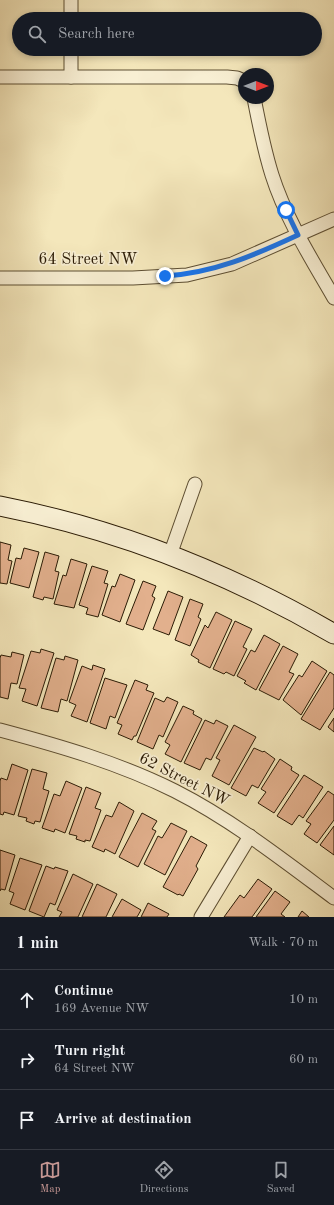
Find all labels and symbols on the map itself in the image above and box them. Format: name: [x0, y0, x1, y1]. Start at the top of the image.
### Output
north arrow: [238, 68, 274, 104]
route start: [277, 201, 295, 219]
street label: 64 Street NW: [38, 252, 138, 268]
route end: [156, 267, 174, 285]
street label: 62 Street NW: [136, 750, 232, 810]

